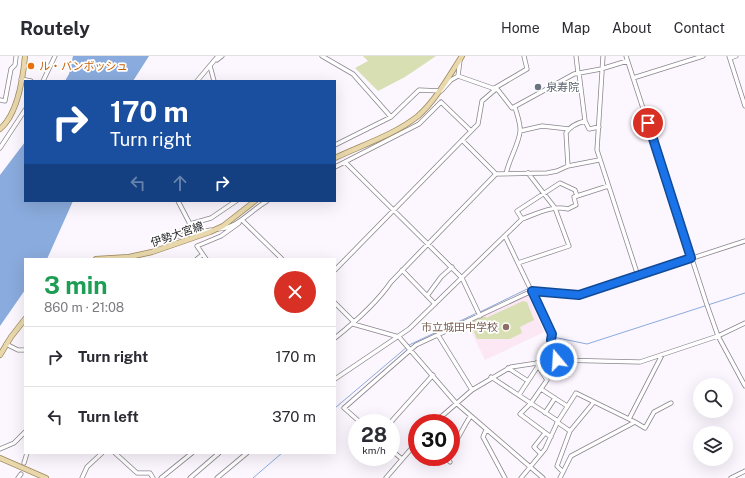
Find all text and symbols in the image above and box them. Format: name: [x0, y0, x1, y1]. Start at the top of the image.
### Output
text: Routely: [20, 17, 90, 39]
text: Home: [501, 20, 540, 36]
text: Map: [562, 20, 590, 36]
text: About: [612, 20, 652, 36]
text: Contact: [674, 20, 725, 36]
place label: ル・バンボッシュ: [39, 60, 128, 72]
marker: ル・バンボッシュ: [26, 61, 36, 71]
place label: 泉寿院: [546, 81, 579, 93]
marker: 泉寿院: [533, 82, 543, 92]
text: 170 m: [110, 95, 189, 128]
icon: right: [44, 96, 96, 148]
pin: [631, 106, 665, 140]
icon: arrive: [637, 112, 659, 134]
text: Turn right: [110, 129, 192, 150]
icon: left: [127, 172, 149, 194]
icon: ahead: [169, 172, 191, 194]
icon: right: [211, 172, 233, 194]
street label: 伊勢大宮線: [149, 219, 205, 249]
text: 3 min: [44, 271, 108, 299]
button: close: [274, 271, 316, 313]
text: 860 m · 21:08: [44, 300, 124, 315]
place label: 市立城田中学校: [421, 321, 498, 333]
marker: 市立城田中学校: [501, 322, 511, 332]
position arrow: [536, 339, 578, 381]
icon: right: [44, 346, 66, 368]
text: Turn right: [78, 348, 148, 365]
text: 170 m: [275, 348, 316, 365]
map controls: [693, 378, 733, 466]
button: search: [693, 378, 733, 418]
icon: left: [44, 406, 66, 428]
text: Turn left: [78, 408, 139, 425]
text: 370 m: [272, 408, 316, 425]
speed limit sign: 30: [408, 414, 460, 466]
text: 28: [361, 423, 387, 447]
button: layers: [693, 426, 733, 466]
text: km/h: [362, 444, 386, 456]

